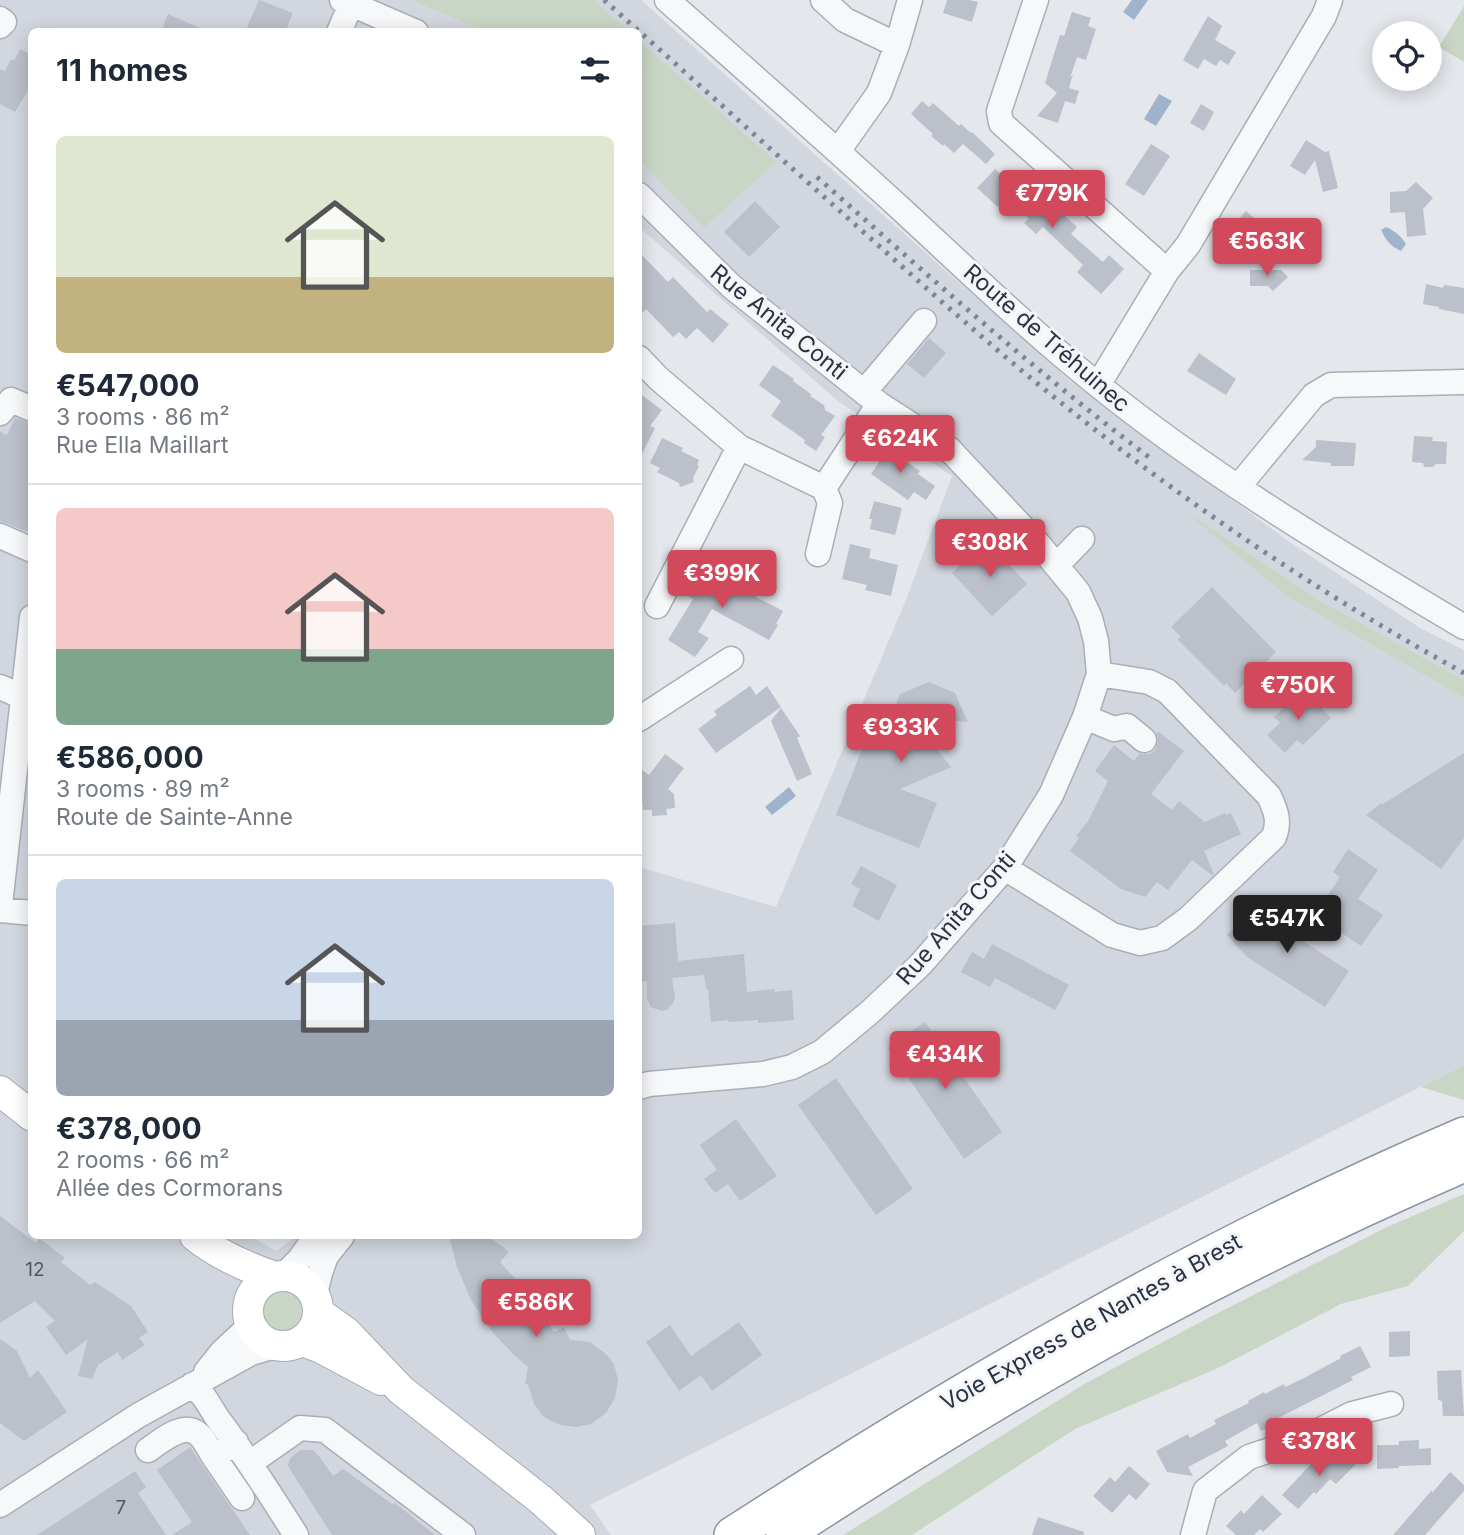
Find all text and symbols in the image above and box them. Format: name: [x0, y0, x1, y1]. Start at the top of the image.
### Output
map controls: [1372, 21, 1442, 91]
button: locate: [1372, 21, 1442, 91]
icon: filters: [576, 51, 614, 89]
text: 11 homes: [56, 52, 188, 88]
pin: €779K: [1003, 170, 1101, 230]
text: €779K: [1015, 179, 1089, 207]
icon: home: [272, 182, 398, 308]
pin: €563K: [1218, 218, 1316, 278]
text: €563K: [1229, 227, 1305, 255]
street label: Rue Anita Conti: [705, 258, 853, 386]
street label: Route de Tréhuinec: [958, 258, 1136, 418]
text: €547,000: [56, 367, 200, 403]
text: 3 rooms · 86 m²: [56, 403, 230, 431]
pin: €624K: [851, 416, 949, 475]
text: €624K: [862, 424, 938, 452]
text: Rue Ella Maillart: [56, 431, 229, 459]
pin: €308K: [941, 520, 1039, 579]
text: €308K: [951, 528, 1029, 556]
pin: €399K: [673, 550, 771, 610]
icon: home: [272, 554, 398, 680]
text: €399K: [683, 559, 761, 587]
pin: €750K: [1249, 662, 1347, 722]
text: €750K: [1260, 671, 1336, 699]
pin: €933K: [852, 704, 950, 764]
text: €933K: [863, 713, 939, 741]
text: €586,000: [56, 739, 204, 775]
text: 3 rooms · 89 m²: [56, 775, 230, 803]
text: Route de Sainte-Anne: [56, 803, 293, 831]
street label: Rue Anita Conti: [890, 846, 1022, 990]
pin: €547K: [1238, 895, 1336, 955]
text: €547K: [1249, 904, 1325, 932]
icon: home: [272, 925, 398, 1051]
pin: €434K: [896, 1032, 994, 1091]
text: €434K: [906, 1040, 984, 1068]
text: €378,000: [56, 1110, 202, 1146]
text: 2 rooms · 66 m²: [56, 1146, 230, 1174]
text: Allée des Cormorans: [56, 1174, 283, 1202]
street label: Voie Express de Nantes à Brest: [936, 1227, 1247, 1417]
house number: 12: [25, 1258, 45, 1281]
pin: €586K: [487, 1280, 585, 1339]
text: €586K: [498, 1288, 574, 1316]
pin: €378K: [1270, 1418, 1368, 1478]
text: €378K: [1281, 1427, 1357, 1455]
house number: 7: [116, 1496, 126, 1519]

